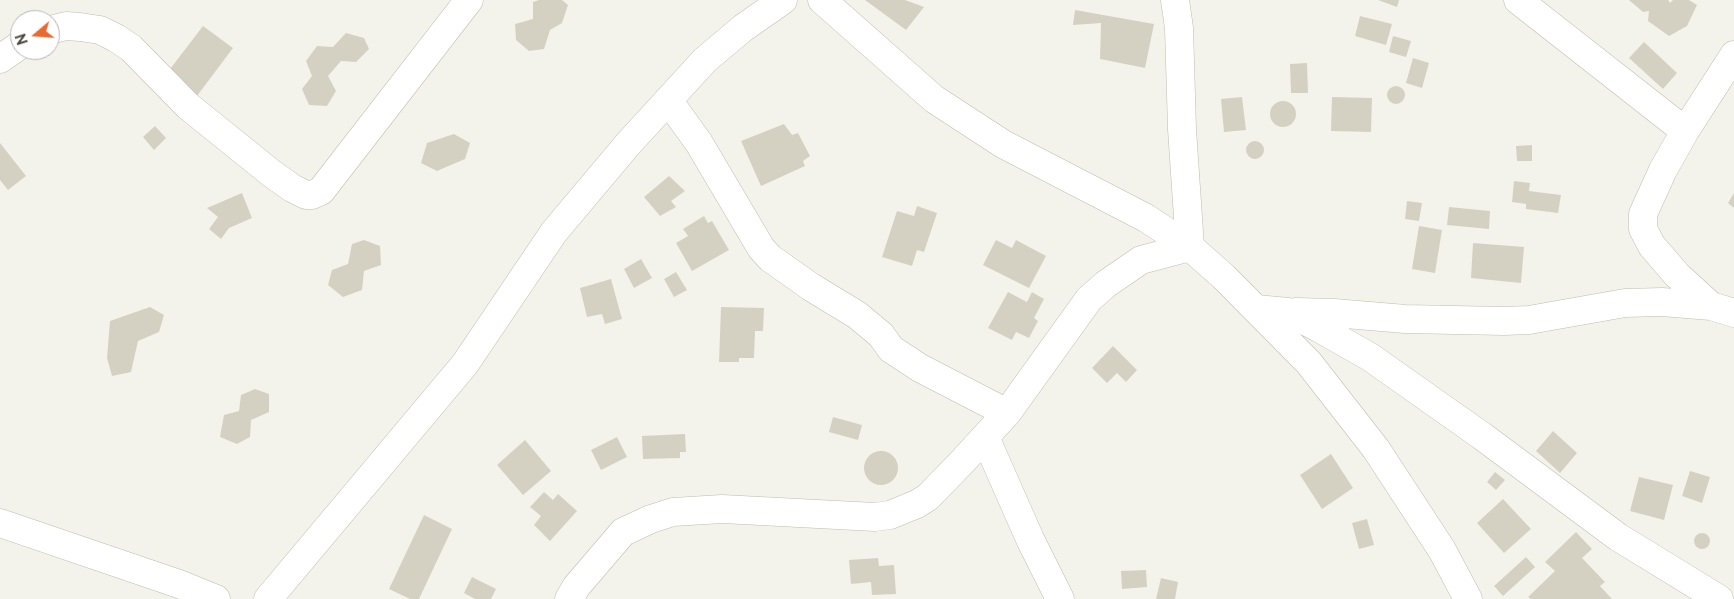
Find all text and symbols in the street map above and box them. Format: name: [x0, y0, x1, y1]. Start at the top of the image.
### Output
north arrow: [10, 10, 60, 60]
text: N: [12, 32, 31, 47]

